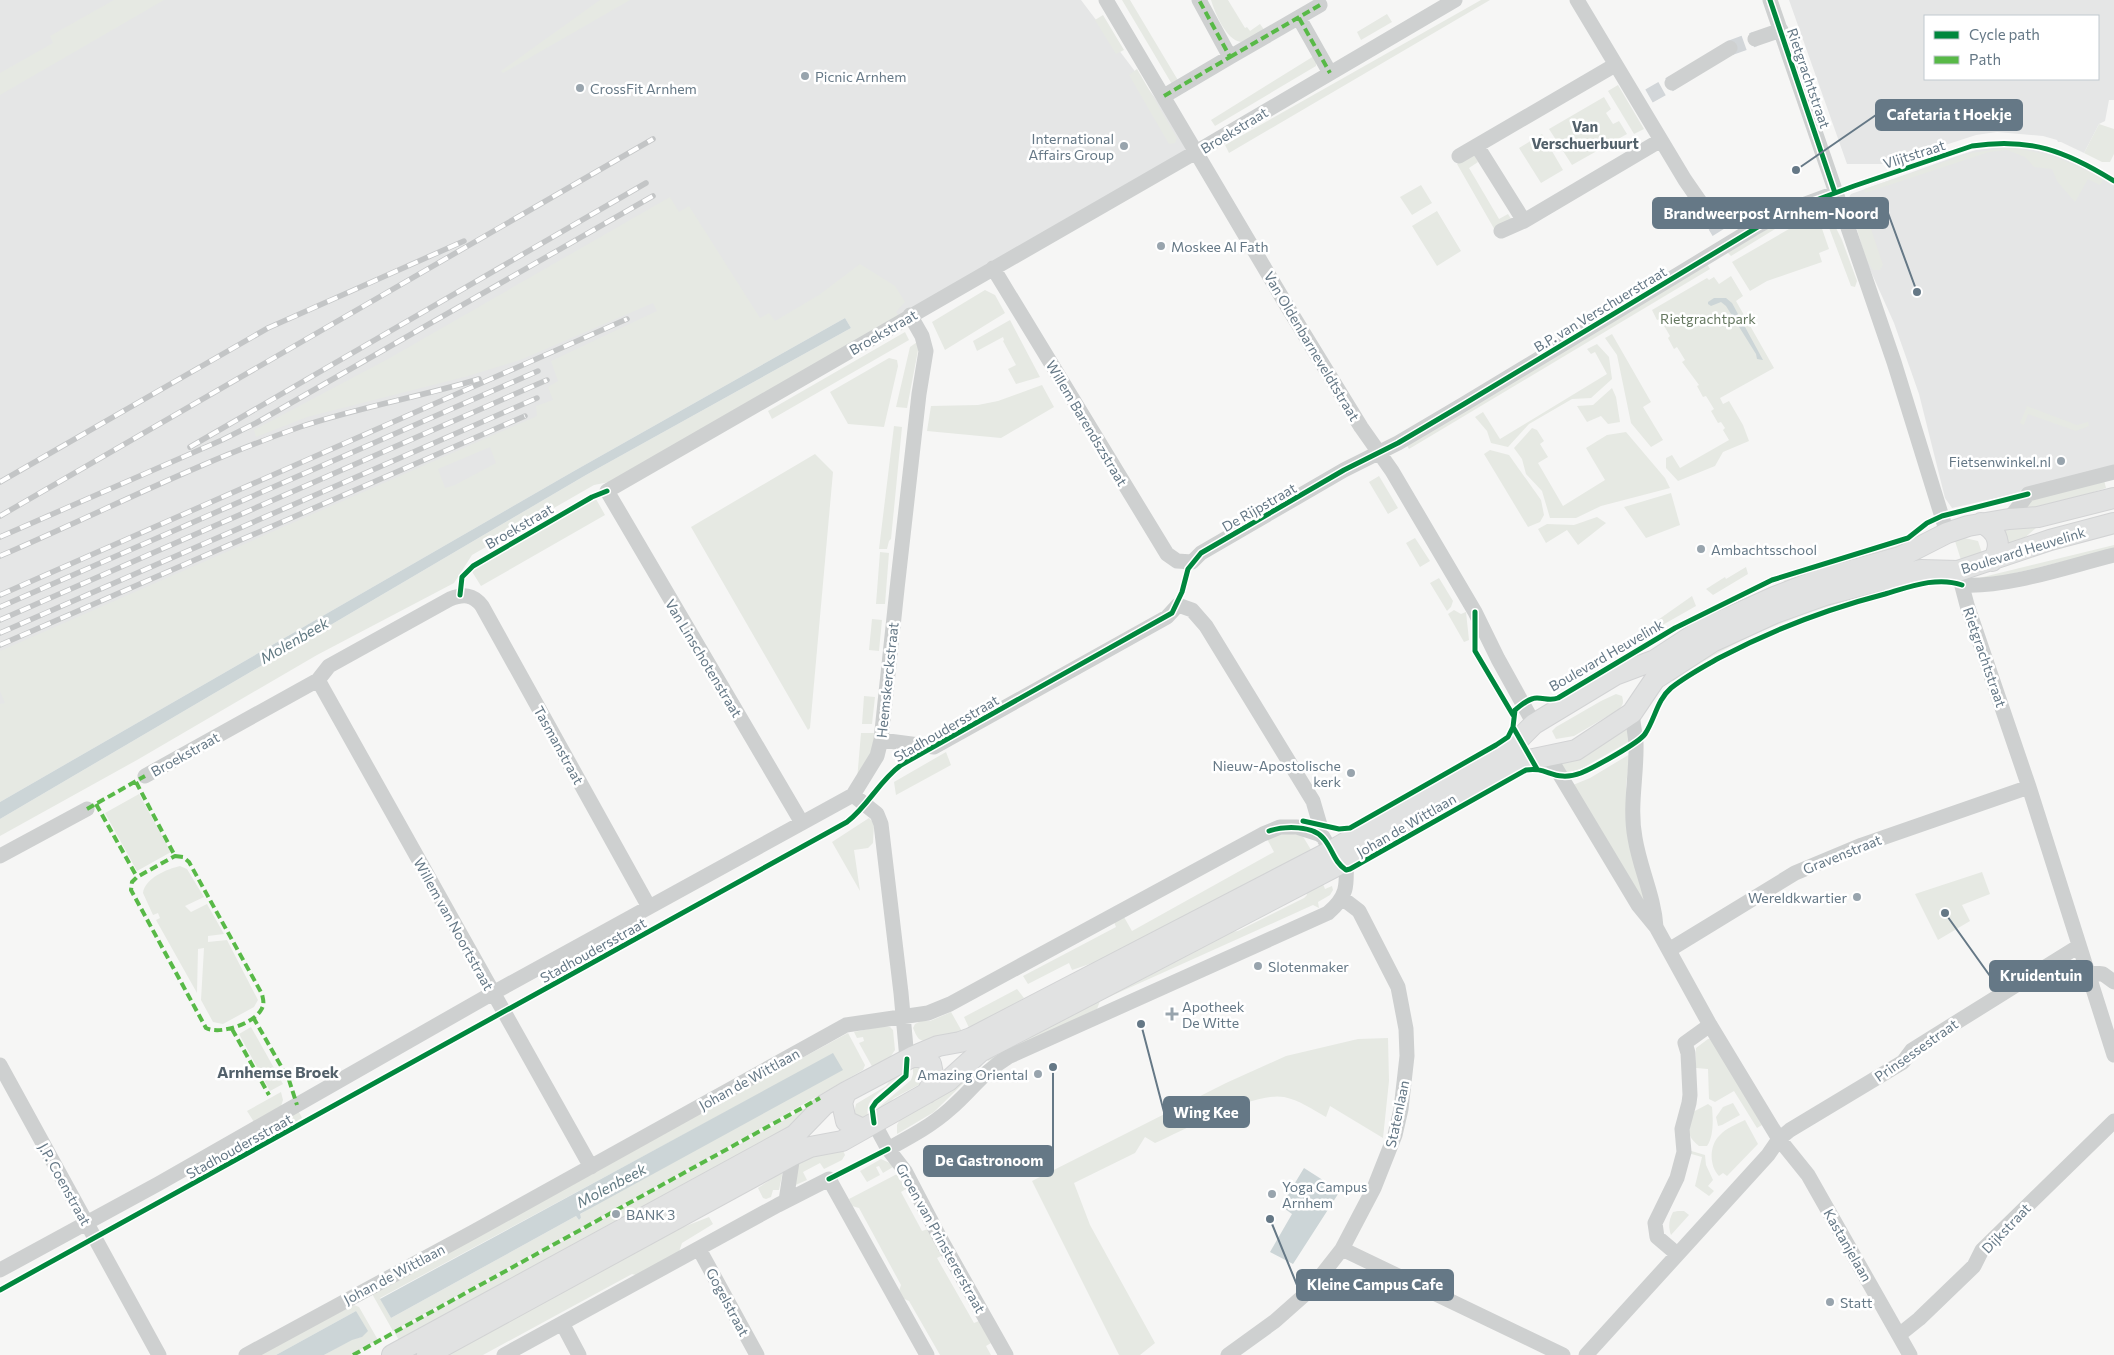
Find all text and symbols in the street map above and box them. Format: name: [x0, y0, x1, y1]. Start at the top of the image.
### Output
legend: [1924, 15, 2099, 80]
text: Cycle path: [1969, 25, 2040, 43]
street label: Rietgrachtstraat: [1784, 26, 1834, 131]
text: Path: [1969, 50, 2001, 68]
place label: Picnic Arnhem: [815, 68, 906, 85]
marker: Picnic Arnhem: [799, 70, 811, 82]
place label: CrossFit Arnhem: [590, 80, 697, 97]
marker: CrossFit Arnhem: [574, 82, 586, 94]
callout: Cafetaria t Hoekje: [1876, 100, 2022, 130]
street label: Broekstraat: [1197, 103, 1271, 157]
text: Cafetaria t Hoekje: [1886, 105, 2012, 123]
district label: Van Verschuerbuurt: [1531, 117, 1639, 152]
place label: International Affairs Group: [1029, 130, 1114, 163]
street label: Vlijtstraat: [1881, 136, 1947, 172]
marker: International Affairs Group: [1118, 140, 1130, 152]
callout: Brandweerpost Arnhem-Noord: [1653, 198, 1888, 228]
text: Brandweerpost Arnhem-Noord: [1664, 204, 1878, 222]
place label: Moskee Al Fath: [1171, 238, 1268, 255]
marker: Moskee Al Fath: [1155, 240, 1167, 252]
street label: B.P. van Verschuerstraat: [1531, 262, 1670, 355]
street label: Van Oldenbarneveldtstraat: [1261, 268, 1364, 424]
street label: Broekstraat: [846, 306, 920, 358]
park label: Rietgrachtpark: [1660, 310, 1756, 327]
street label: Willem Barendszstraat: [1043, 357, 1131, 489]
place label: Fietsenwinkel.nl: [1949, 453, 2051, 470]
marker: Fietsenwinkel.nl: [2055, 455, 2067, 467]
street label: De Rijpstraat: [1219, 479, 1299, 535]
street label: Broekstraat: [482, 500, 556, 552]
street label: Boulevard Heuvelink: [1959, 523, 2088, 577]
place label: Ambachtsschool: [1711, 541, 1817, 558]
marker: Ambachtsschool: [1695, 543, 1707, 555]
street label: Van Linschotenstraat: [662, 596, 746, 720]
street label: Rietgrachtstraat: [1960, 605, 2010, 710]
water label: Molenbeek: [256, 613, 332, 667]
street label: Boulevard Heuvelink: [1546, 615, 1667, 695]
street label: Heemskerckstraat: [872, 621, 902, 739]
street label: Stadhoudersstraat: [890, 691, 1002, 765]
street label: Tasmanstraat: [530, 703, 588, 787]
street label: Broekstraat: [148, 728, 222, 780]
place label: Nieuw-Apostolische kerk: [1212, 757, 1341, 790]
marker: Nieuw-Apostolische kerk: [1345, 767, 1357, 779]
street label: Johan de Wittlaan: [1353, 790, 1459, 860]
street label: Gravenstraat: [1800, 830, 1884, 877]
street label: Willem van Noortstraat: [410, 855, 498, 993]
place label: Wereldkwartier: [1748, 889, 1847, 906]
marker: Wereldkwartier: [1851, 891, 1863, 903]
street label: Stadhoudersstraat: [537, 914, 649, 986]
place label: Slotenmaker: [1268, 958, 1349, 975]
marker: Slotenmaker: [1252, 960, 1264, 972]
callout: Kruidentuin: [1990, 961, 2092, 991]
text: Kruidentuin: [2000, 966, 2082, 984]
place label: Apotheek De Witte: [1182, 998, 1245, 1031]
marker: Apotheek De Witte: [1166, 1008, 1178, 1020]
street label: Prinsessestraat: [1871, 1015, 1961, 1085]
street label: Johan de Wittlaan: [696, 1044, 802, 1114]
district label: Arnhemse Broek: [217, 1062, 340, 1081]
place label: Amazing Oriental: [917, 1066, 1028, 1083]
marker: Amazing Oriental: [1032, 1068, 1044, 1080]
street label: Statenlaan: [1382, 1079, 1412, 1149]
callout: Wing Kee: [1164, 1097, 1249, 1127]
text: Wing Kee: [1173, 1103, 1239, 1121]
street label: Stadhoudersstraat: [183, 1110, 295, 1182]
street label: J.P. Coenstraat: [35, 1140, 95, 1229]
callout: De Gastronoom: [924, 1146, 1053, 1176]
text: De Gastronoom: [935, 1151, 1043, 1169]
water label: Molenbeek: [573, 1159, 650, 1211]
street label: Groen van Prinstererstraat: [893, 1160, 989, 1316]
place label: Yoga Campus Arnhem: [1282, 1178, 1367, 1211]
marker: Yoga Campus Arnhem: [1266, 1188, 1278, 1200]
street label: Dijkstraat: [1978, 1199, 2034, 1257]
place label: BANK 3: [626, 1206, 675, 1223]
street label: Kastanjelaan: [1820, 1206, 1876, 1284]
marker: BANK 3: [610, 1208, 622, 1220]
street label: Johan de Wittlaan: [340, 1240, 448, 1308]
street label: Gogelstraat: [703, 1265, 753, 1339]
callout: Kleine Campus Cafe: [1297, 1270, 1453, 1300]
text: Kleine Campus Cafe: [1307, 1275, 1443, 1293]
place label: Statt: [1840, 1294, 1873, 1311]
marker: Statt: [1824, 1296, 1836, 1308]

